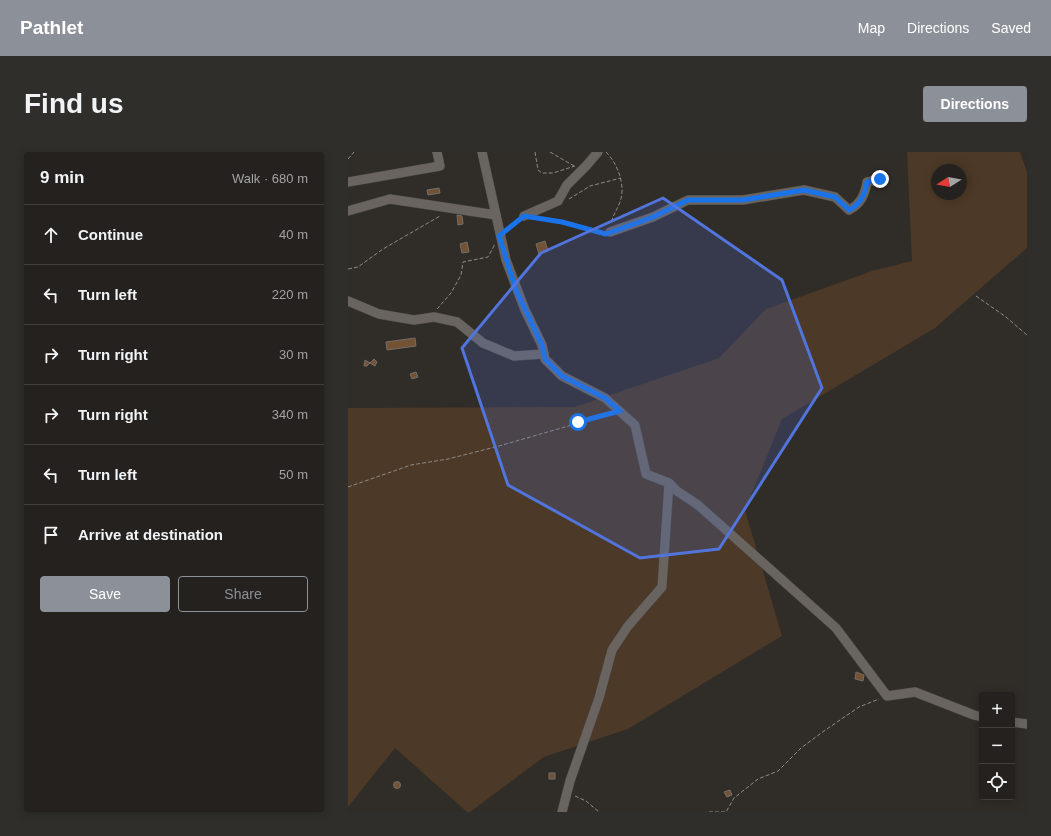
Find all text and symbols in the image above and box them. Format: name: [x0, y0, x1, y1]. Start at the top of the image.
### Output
text: Pathlet: [20, 17, 83, 38]
text: Map: [858, 20, 885, 36]
text: Directions: [907, 20, 969, 36]
text: Saved: [991, 20, 1031, 36]
button: Directions: [923, 86, 1027, 122]
text: Find us: [24, 88, 124, 119]
north arrow: [931, 164, 967, 200]
text: 9 min: [40, 168, 84, 187]
route end: [871, 170, 889, 188]
text: Walk · 680 m: [232, 171, 308, 186]
icon: ahead: [40, 224, 62, 246]
text: Continue: [78, 226, 143, 243]
text: 40 m: [279, 227, 308, 242]
icon: left: [40, 284, 62, 306]
text: Turn left: [78, 286, 137, 303]
text: 220 m: [272, 287, 308, 302]
icon: right: [40, 344, 62, 366]
text: Turn right: [78, 346, 148, 363]
text: 30 m: [279, 347, 308, 362]
icon: right: [40, 404, 62, 426]
text: Turn right: [78, 406, 148, 423]
text: 340 m: [272, 407, 308, 422]
route start: [569, 413, 587, 431]
icon: left: [40, 464, 62, 486]
text: Turn left: [78, 466, 137, 483]
text: 50 m: [279, 467, 308, 482]
icon: arrive: [40, 524, 62, 546]
text: Arrive at destination: [78, 526, 223, 543]
button: Save: [40, 576, 170, 612]
button: Share: [178, 576, 308, 612]
map controls: [979, 692, 1015, 800]
button: +: [979, 692, 1015, 728]
button: −: [979, 728, 1015, 764]
button: locate: [979, 764, 1015, 800]

